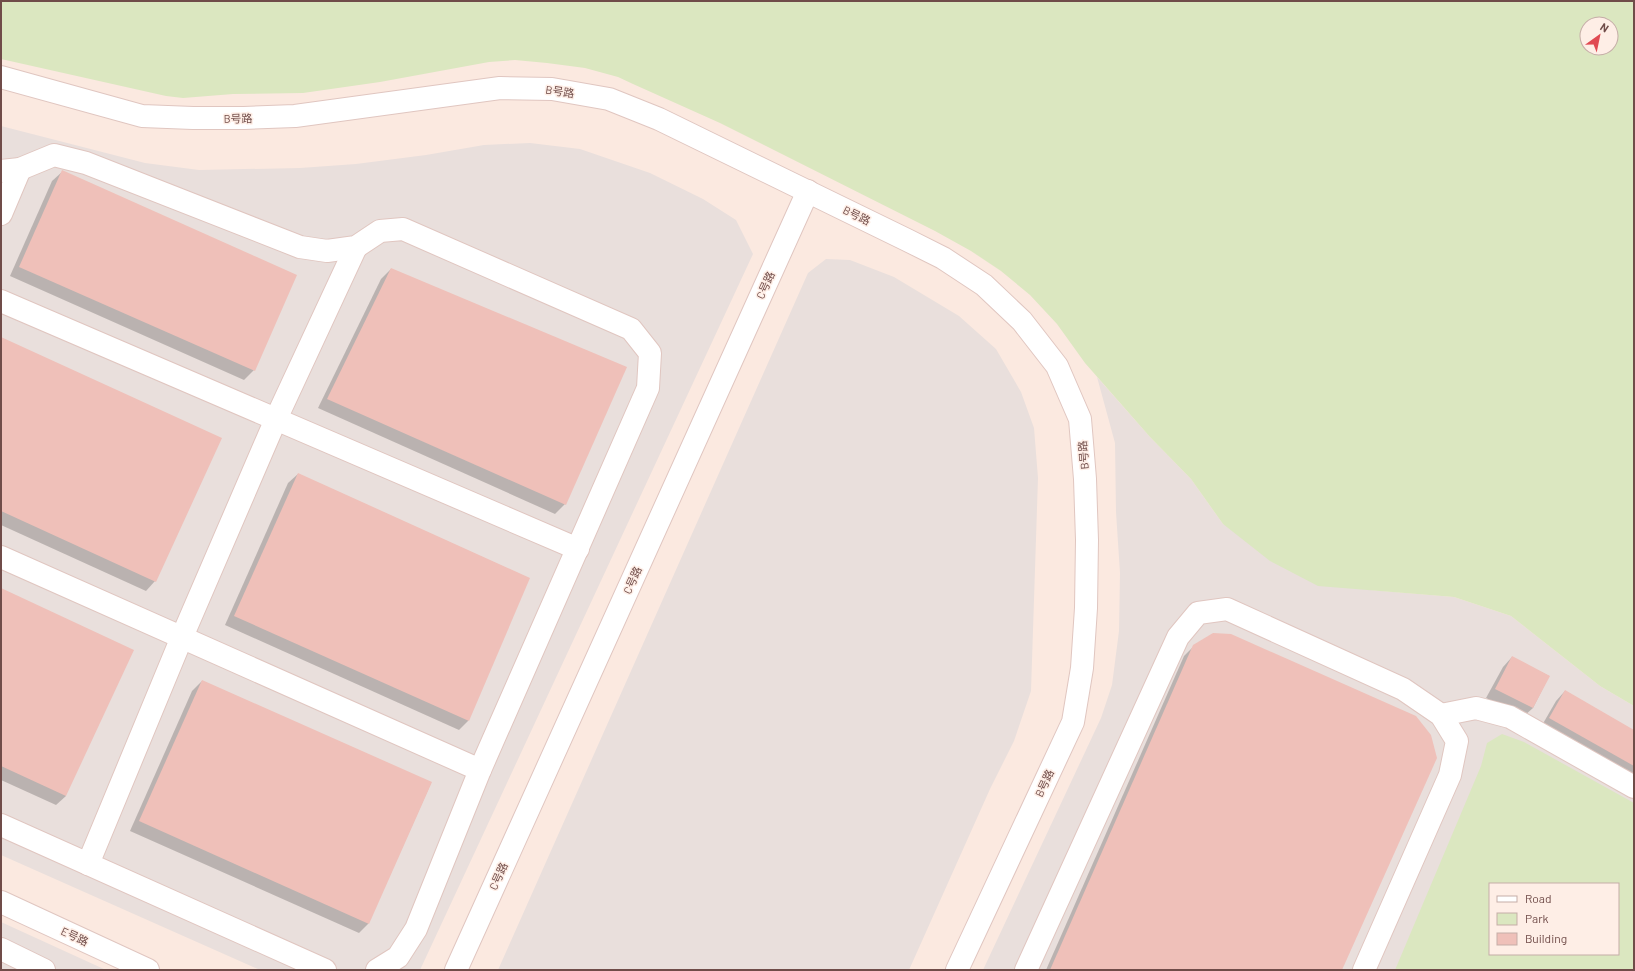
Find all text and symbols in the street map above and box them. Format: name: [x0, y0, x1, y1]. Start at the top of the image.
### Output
north arrow: [1579, 16, 1619, 56]
text: N: [1598, 20, 1611, 35]
street label: B号路: [545, 83, 575, 99]
street label: B号路: [223, 111, 253, 125]
street label: B号路: [841, 203, 873, 227]
street label: C号路: [753, 269, 777, 301]
street label: B号路: [1075, 440, 1091, 470]
street label: C号路: [620, 564, 644, 596]
street label: B号路: [1032, 767, 1056, 799]
street label: C号路: [486, 860, 510, 892]
legend: [1489, 883, 1619, 955]
text: Road: [1525, 891, 1552, 905]
text: Park: [1525, 911, 1549, 925]
street label: E号路: [59, 924, 91, 948]
text: Building: [1525, 931, 1567, 945]

